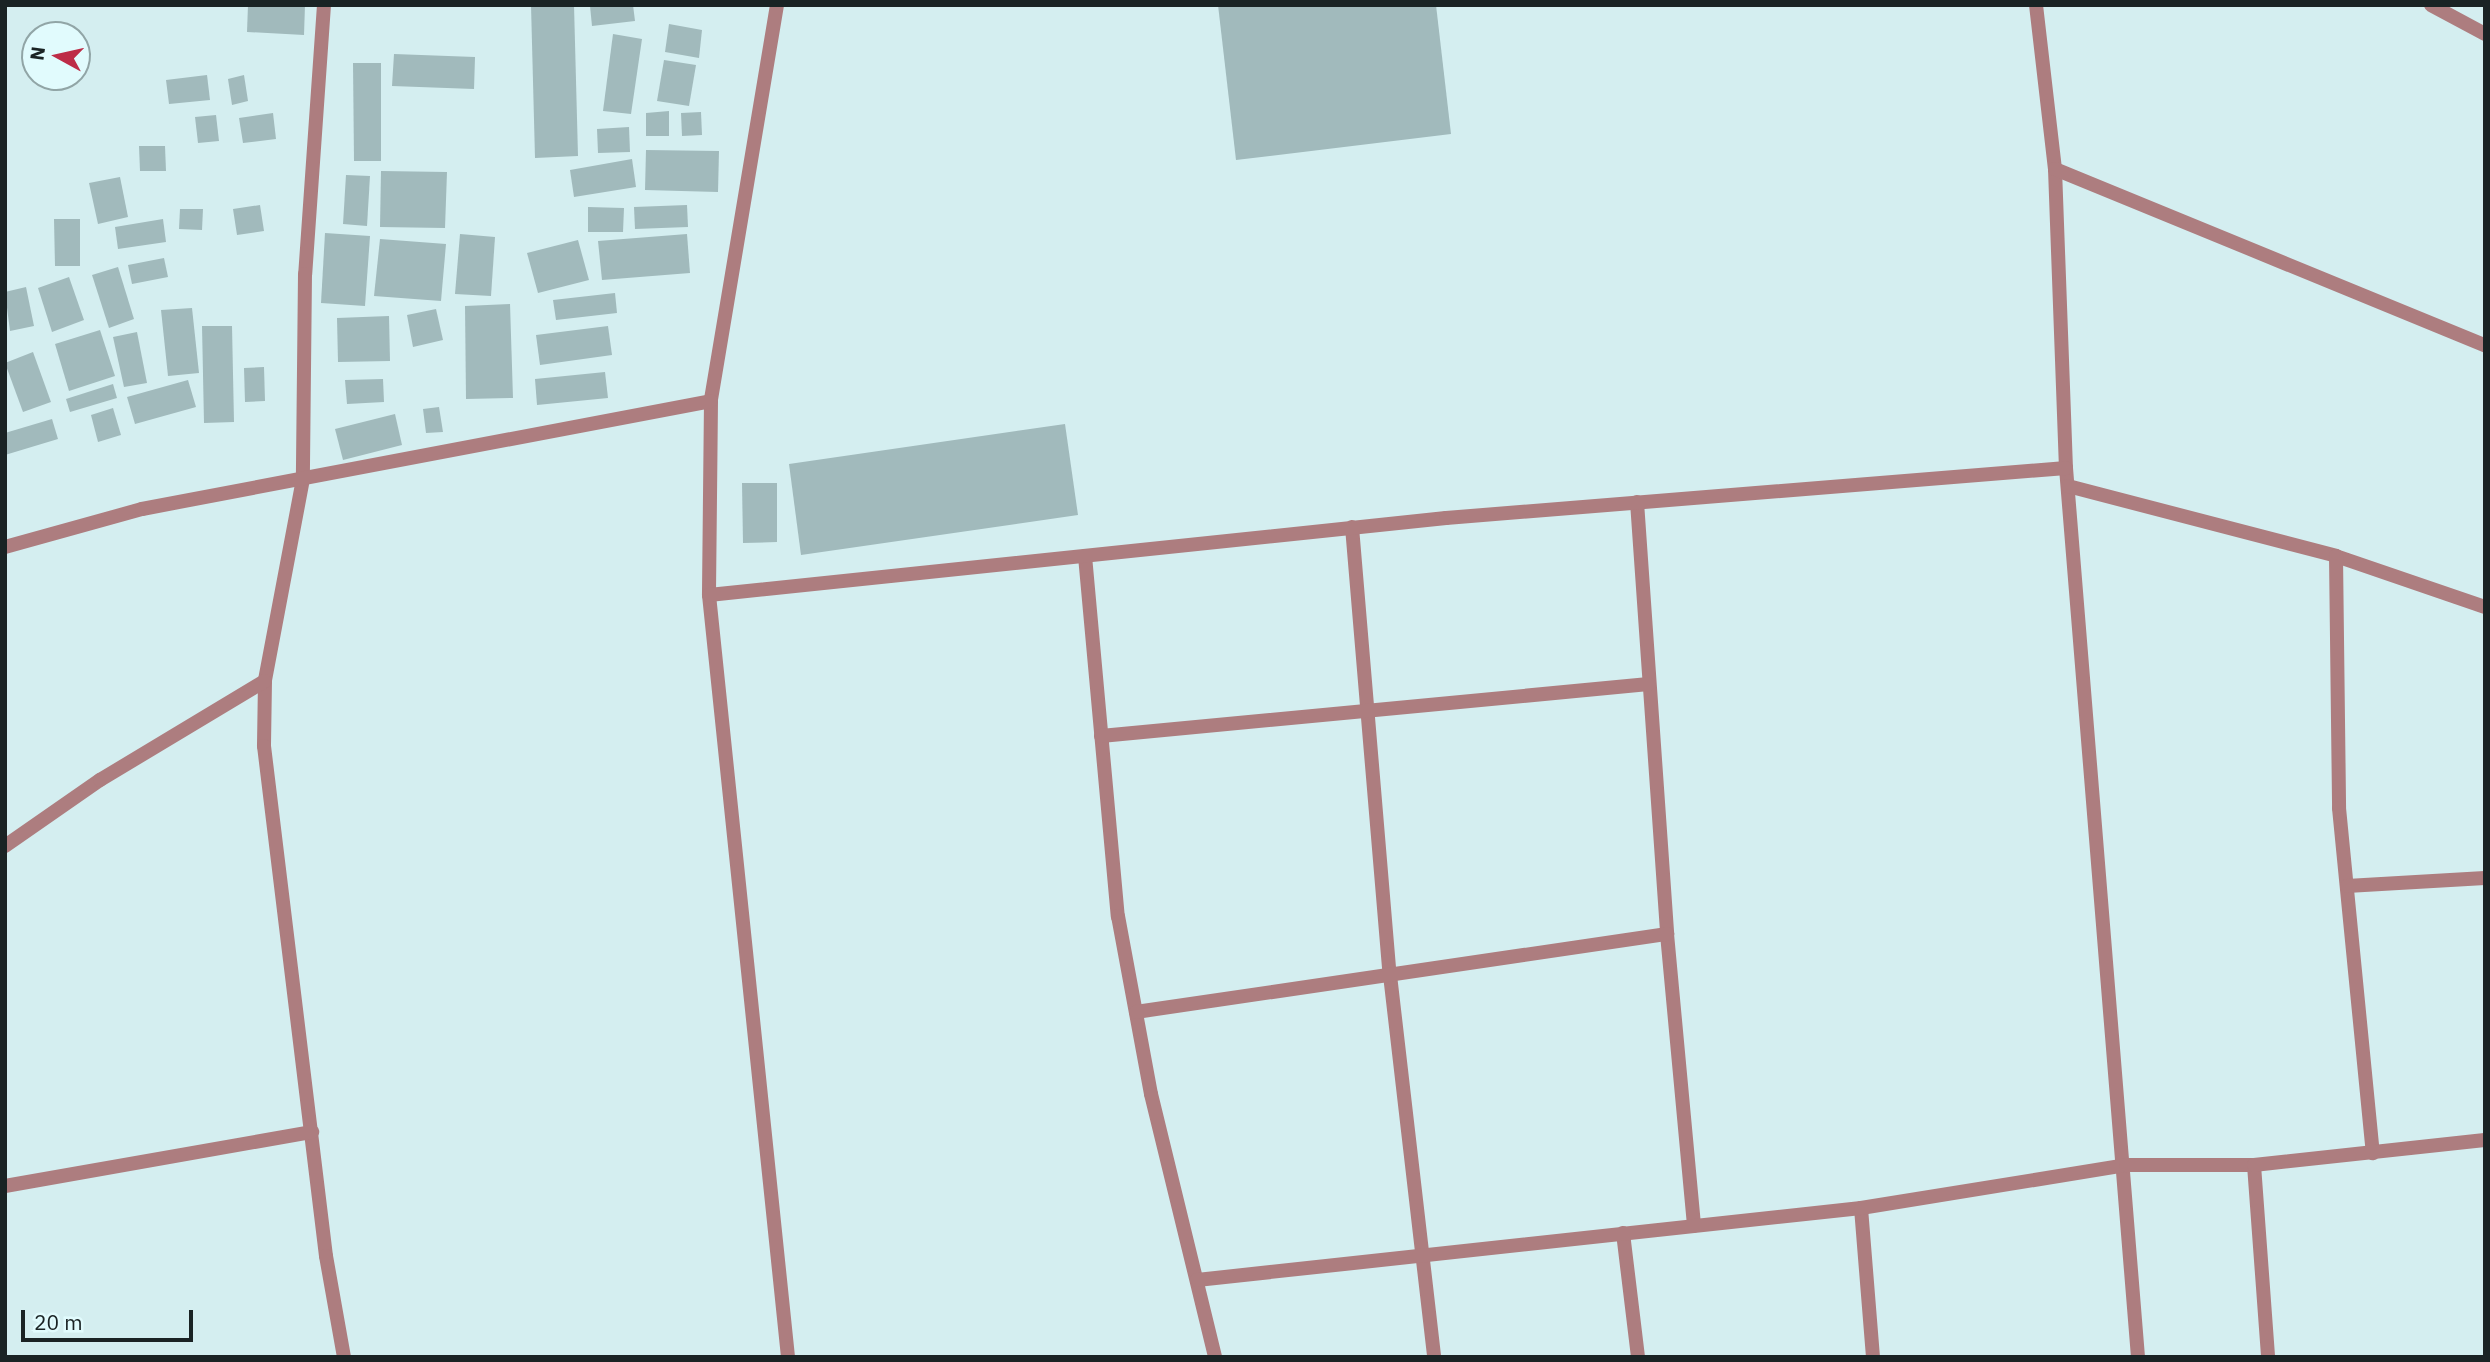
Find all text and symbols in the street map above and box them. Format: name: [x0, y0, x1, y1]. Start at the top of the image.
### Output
north arrow: [21, 21, 91, 91]
text: N: [24, 45, 50, 62]
scale bar: [24, 1296, 196, 1340]
text: 20 m: [34, 1308, 83, 1336]

